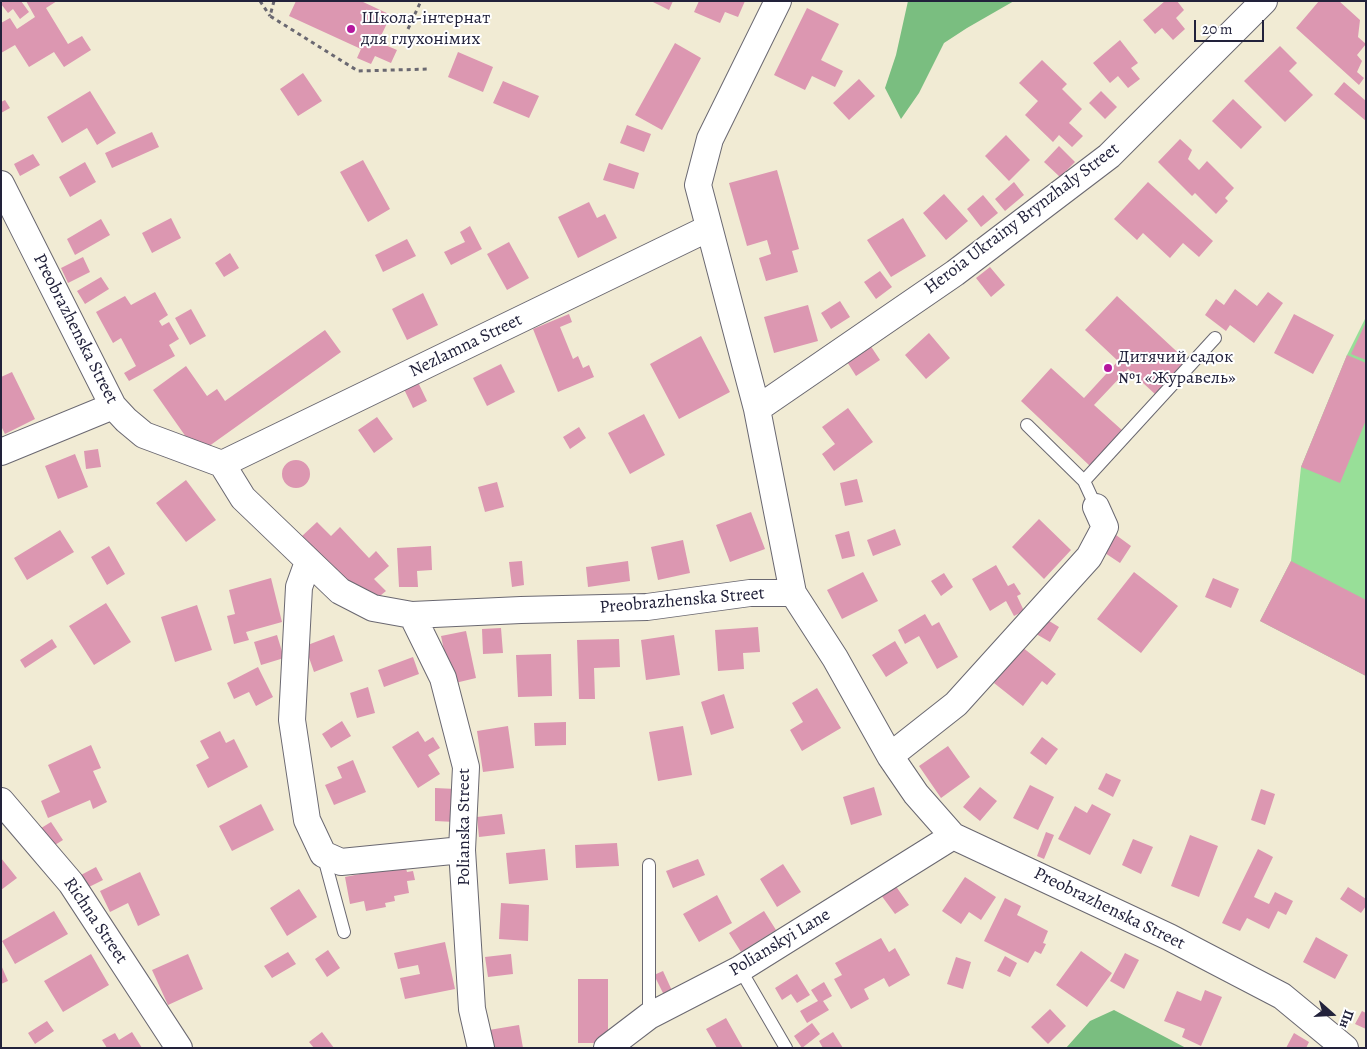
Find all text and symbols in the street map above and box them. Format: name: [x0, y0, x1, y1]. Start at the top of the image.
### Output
place label: Школа-інтернат для глухонімих: [361, 8, 490, 50]
scale bar: [1197, 10, 1267, 42]
text: 20 m: [1202, 19, 1233, 39]
marker: Школа-інтернат для глухонімих: [345, 23, 357, 35]
street label: Heroia Ukrainy Brynzhaly Street: [920, 139, 1124, 299]
street label: Preobrazhenska Street: [28, 250, 122, 408]
street label: Nezlamna Street: [406, 309, 526, 383]
place label: Дитячий садок №1 «Журавель»: [1118, 347, 1236, 389]
marker: Дитячий садок №1 «Журавель»: [1102, 362, 1114, 374]
street label: Preobrazhenska Street: [599, 583, 765, 619]
street label: Polianska Street: [454, 768, 476, 886]
street label: Preobrazhenska Street: [1030, 863, 1188, 955]
street label: Richna Street: [58, 874, 132, 968]
street label: Polianskyi Lane: [726, 904, 834, 982]
north arrow: [1307, 989, 1357, 1039]
text: Пн: [1335, 1007, 1359, 1031]

